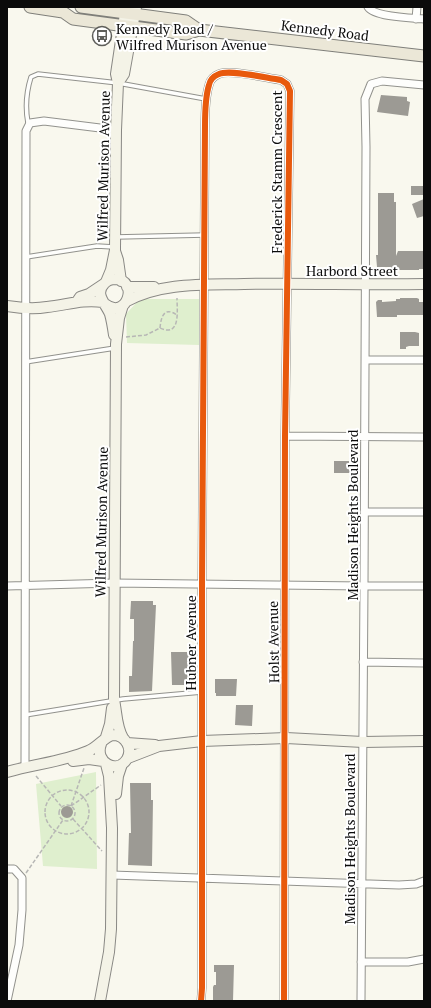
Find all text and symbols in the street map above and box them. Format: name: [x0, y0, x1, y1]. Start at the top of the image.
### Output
street label: Kennedy Road: [280, 15, 370, 45]
place label: Kennedy Road / Wilfred Murison Avenue: [116, 19, 267, 54]
bus stop icon: Kennedy Road / Wilfred Murison Avenue: [91, 25, 113, 47]
street label: Wilfred Murison Avenue: [92, 90, 114, 242]
street label: Frederick Stamm Crescent: [267, 90, 286, 254]
street label: Harbord Street: [306, 261, 399, 280]
street label: Madison Heights Boulevard: [343, 429, 362, 601]
street label: Wilfred Murison Avenue: [90, 446, 112, 598]
street label: Hubner Avenue: [181, 595, 200, 691]
street label: Holst Avenue: [263, 601, 283, 683]
street label: Madison Heights Boulevard: [340, 753, 359, 925]

